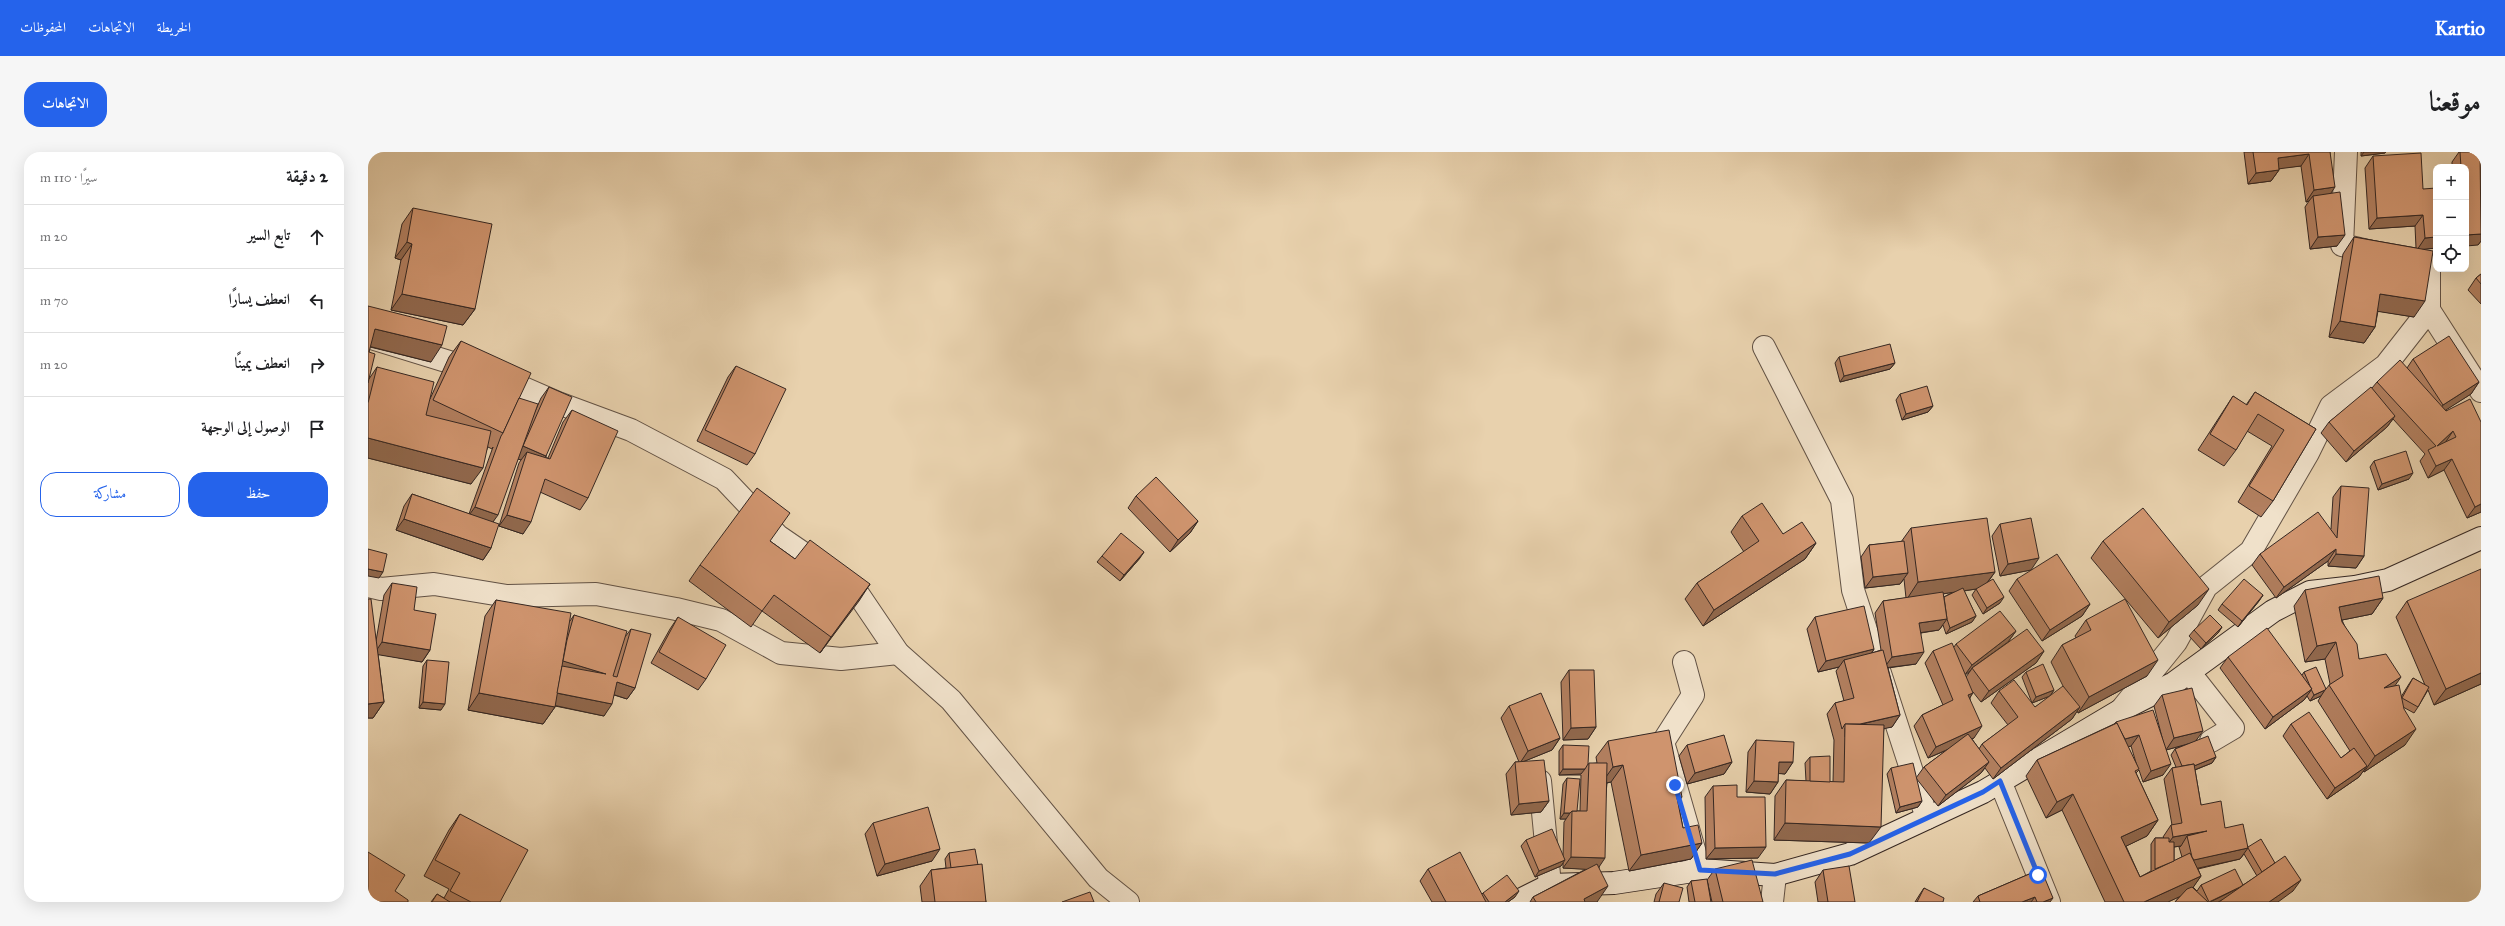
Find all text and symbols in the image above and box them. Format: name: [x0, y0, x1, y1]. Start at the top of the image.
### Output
text: Kartio: [2435, 17, 2485, 40]
text: المحفوظات: [20, 19, 66, 36]
text: الاتجاهات: [88, 19, 135, 36]
text: الخريطة: [157, 19, 191, 36]
button: الاتجاهات: [24, 82, 107, 127]
text: موقعنا: [2429, 84, 2481, 119]
map controls: [2433, 164, 2469, 272]
button: +: [2433, 164, 2469, 200]
text: 2 دقيقة: [286, 166, 328, 187]
text: سيرًا · 110 m: [40, 170, 97, 186]
button: −: [2433, 200, 2469, 236]
text: تابع السير: [248, 226, 290, 244]
icon: ahead: [306, 226, 328, 248]
text: 20 m: [40, 229, 68, 245]
button: locate: [2433, 236, 2469, 272]
text: انعطف يسارًا: [228, 290, 290, 308]
icon: left: [306, 290, 328, 312]
text: 70 m: [40, 293, 68, 309]
text: انعطف يمينًا: [235, 354, 290, 372]
icon: right: [306, 354, 328, 376]
text: 20 m: [40, 357, 68, 373]
text: الوصول إلى الوجهة: [201, 418, 290, 436]
icon: arrive: [306, 418, 328, 440]
button: مشاركة: [40, 472, 180, 517]
button: حفظ: [188, 472, 328, 517]
route end: [1666, 776, 1684, 794]
route start: [2029, 866, 2047, 884]

